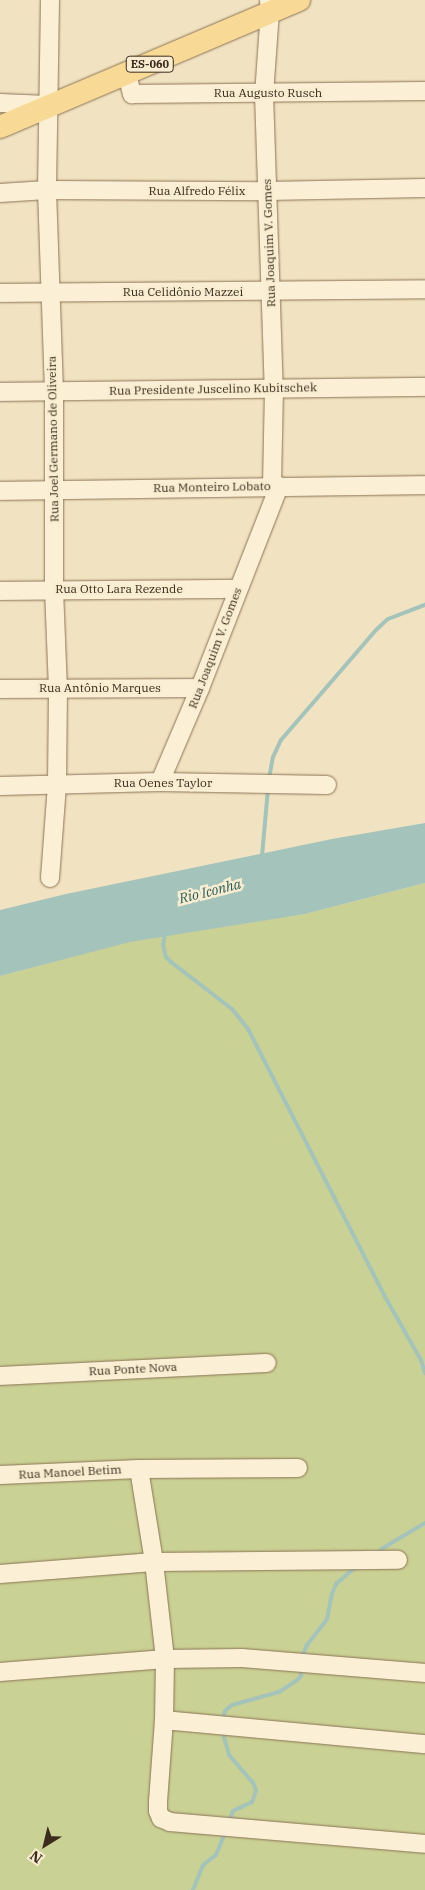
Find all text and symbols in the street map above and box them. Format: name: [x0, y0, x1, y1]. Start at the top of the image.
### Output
road number: ES-060: [125, 56, 175, 72]
street label: Rua Augusto Rusch: [214, 86, 322, 100]
street label: Rua Joaquim V. Gomes: [260, 179, 278, 307]
street label: Rua Alfredo Félix: [149, 184, 245, 198]
street label: Rua Celidônio Mazzei: [123, 285, 243, 299]
street label: Rua Joel Germano de Oliveira: [44, 356, 62, 522]
street label: Rua Presidente Juscelino Kubitschek: [109, 380, 317, 398]
street label: Rua Monteiro Lobato: [153, 479, 271, 495]
street label: Rua Otto Lara Rezende: [55, 582, 183, 596]
street label: Rua Joaquim V. Gomes: [185, 585, 245, 711]
street label: Rua Antônio Marques: [39, 681, 161, 695]
street label: Rua Oenes Taylor: [114, 776, 212, 790]
water label: Rio Iconha: [177, 875, 243, 907]
street label: Rua Ponte Nova: [88, 1359, 178, 1379]
street label: Rua Manoel Betim: [18, 1462, 122, 1482]
north arrow: [20, 1820, 70, 1870]
text: N: [26, 1847, 46, 1868]

